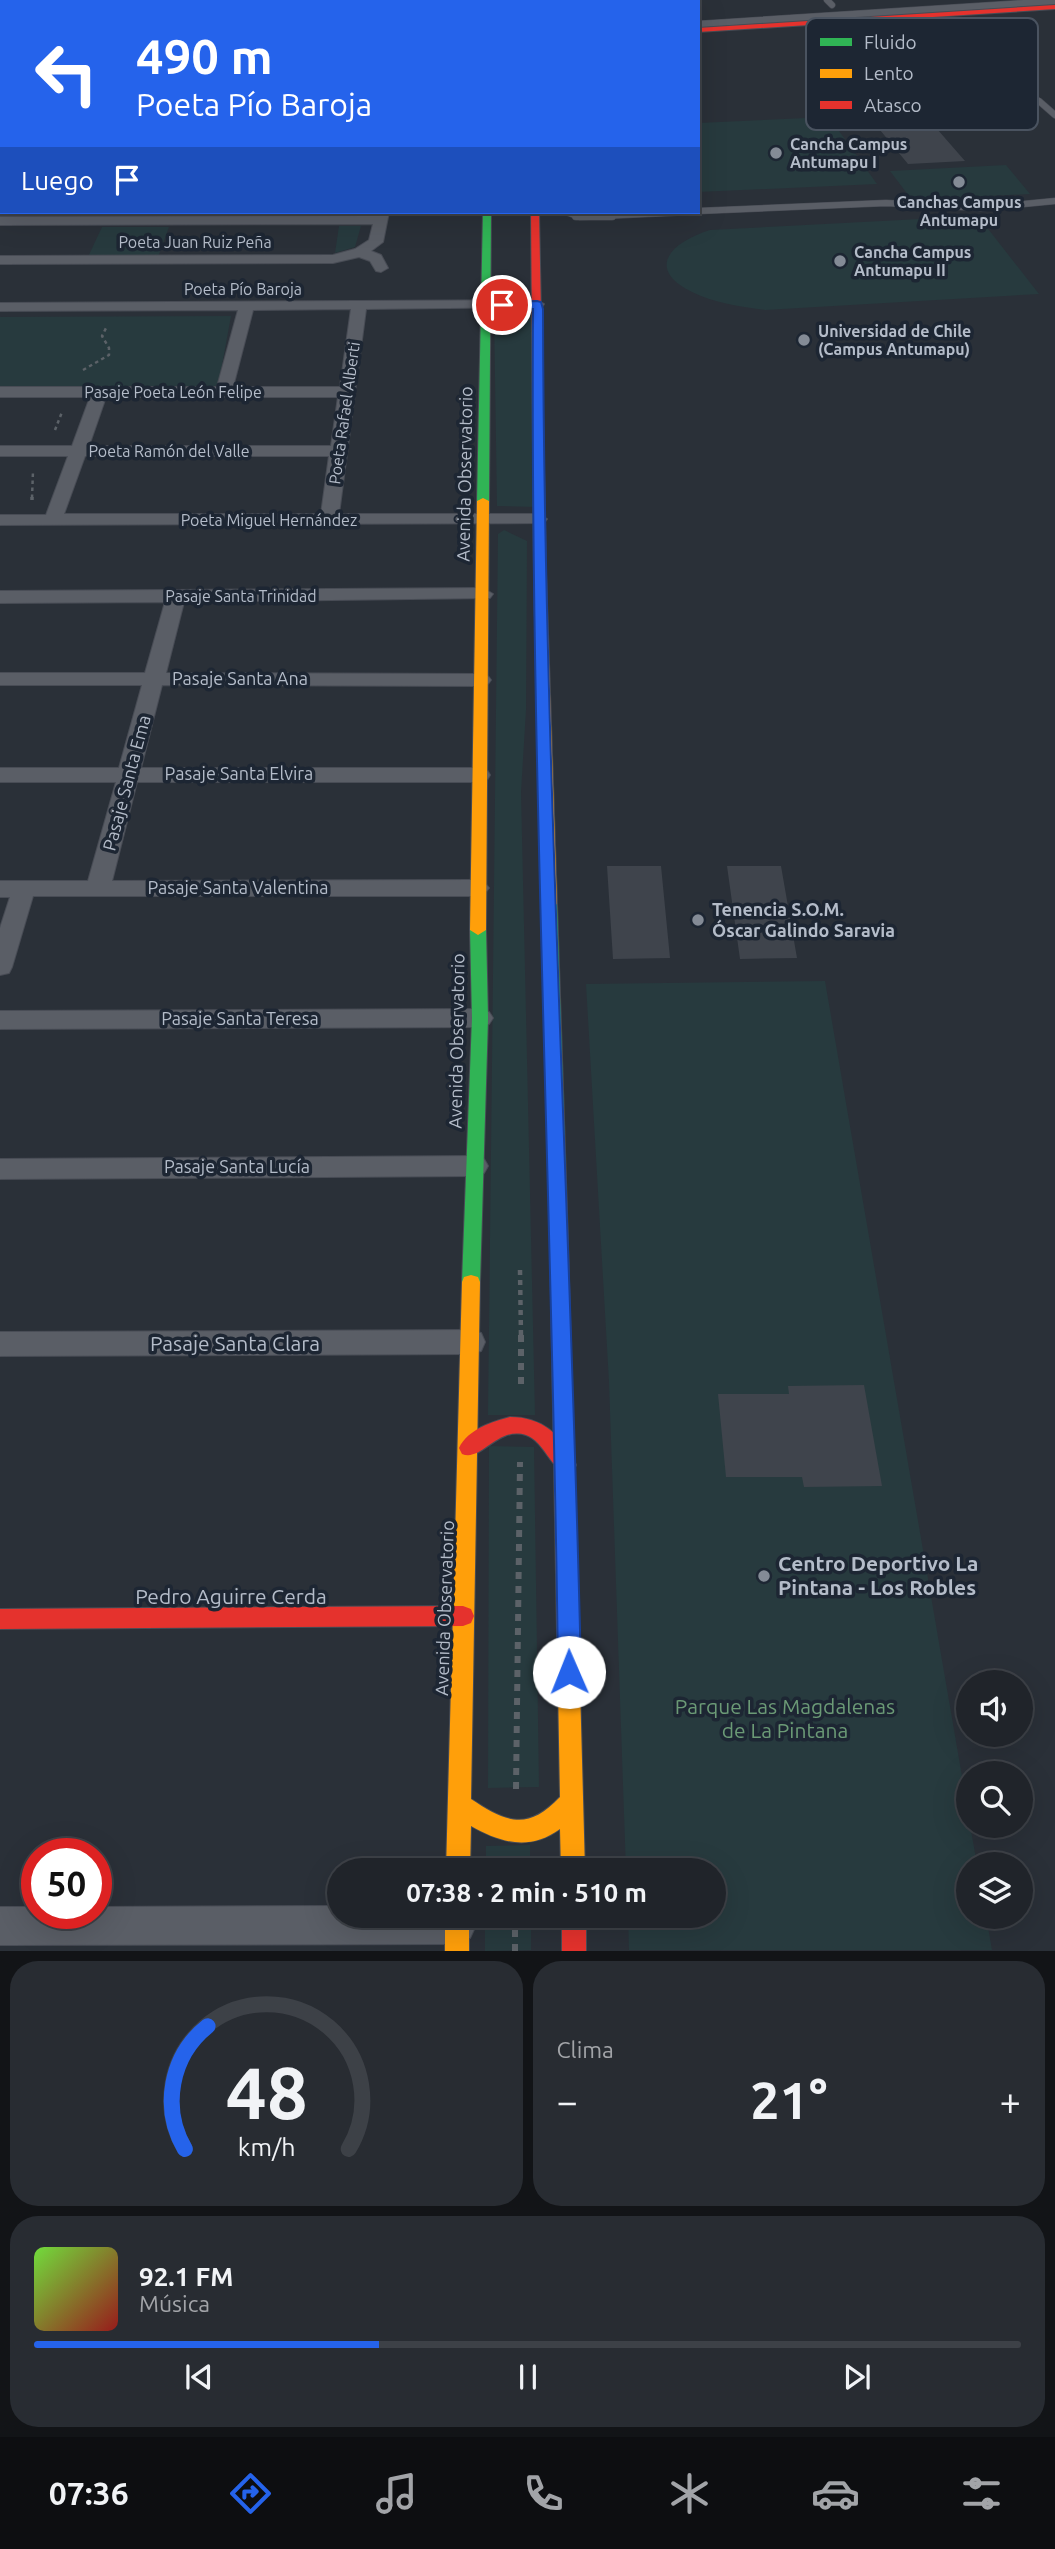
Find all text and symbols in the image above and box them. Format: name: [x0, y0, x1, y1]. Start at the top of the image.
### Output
legend: [806, 18, 1038, 130]
icon: left: [21, 28, 112, 119]
text: 490 m: [136, 28, 273, 83]
text: Fluido: [864, 31, 917, 53]
text: Lento: [864, 62, 914, 84]
text: Poeta Pío Baroja: [136, 86, 372, 122]
text: Atasco: [864, 94, 922, 116]
place label: Cancha Campus Antumapu I: [790, 135, 907, 171]
marker: Cancha Campus Antumapu I: [768, 145, 784, 161]
icon: arrive: [108, 161, 146, 199]
text: Luego: [21, 166, 94, 195]
marker: Canchas Campus Antumapu: [951, 174, 967, 190]
place label: Canchas Campus Antumapu: [897, 193, 1021, 229]
street label: Poeta Juan Ruiz Peña: [118, 233, 272, 251]
place label: Cancha Campus Antumapu II: [854, 243, 971, 279]
marker: Cancha Campus Antumapu II: [832, 253, 848, 269]
pin: [472, 275, 532, 335]
street label: Poeta Pío Baroja: [184, 280, 302, 298]
icon: arrive: [483, 286, 521, 324]
place label: Universidad de Chile (Campus Antumapu): [818, 322, 971, 359]
marker: Universidad de Chile (Campus Antumapu): [796, 332, 812, 348]
street label: Poeta Rafael Alberti: [325, 340, 363, 486]
street label: Pasaje Poeta León Felipe: [84, 383, 262, 401]
street label: Avenida Observatorio: [452, 386, 476, 562]
street label: Poeta Ramón del Valle: [88, 442, 250, 460]
street label: Poeta Miguel Hernández: [181, 511, 357, 529]
street label: Pasaje Santa Trinidad: [165, 587, 317, 605]
street label: Pasaje Santa Ana: [172, 668, 308, 688]
street label: Pasaje Santa Ema: [98, 713, 154, 853]
street label: Pasaje Santa Elvira: [165, 763, 313, 783]
street label: Pasaje Santa Valentina: [147, 877, 329, 897]
place label: Tenencia S.O.M. Óscar Galindo Saravia: [712, 899, 895, 940]
marker: Tenencia S.O.M. Óscar Galindo Saravia: [690, 912, 706, 928]
street label: Avenida Observatorio: [444, 953, 468, 1129]
street label: Pasaje Santa Teresa: [161, 1008, 319, 1028]
street label: Pasaje Santa Lucía: [164, 1156, 310, 1176]
street label: Pasaje Santa Clara: [150, 1331, 320, 1355]
street label: Avenida Observatorio: [431, 1520, 457, 1696]
place label: Centro Deportivo La Pintana - Los Robles: [778, 1551, 978, 1599]
marker: Centro Deportivo La Pintana - Los Robles: [756, 1568, 772, 1584]
street label: Pedro Aguirre Cerda: [135, 1584, 327, 1608]
position arrow: [532, 1635, 606, 1709]
map controls: [956, 1670, 1033, 1929]
button: sound: [956, 1670, 1033, 1747]
park label: Parque Las Magdalenas de La Pintana: [675, 1694, 895, 1742]
button: search: [956, 1761, 1033, 1838]
speed limit sign: 50: [21, 1838, 112, 1929]
button: layers: [956, 1852, 1033, 1929]
text: 07:38 · 2 min · 510 m: [406, 1878, 647, 1907]
text: Clima: [557, 2037, 614, 2062]
text: 48: [225, 2052, 307, 2134]
text: 21°: [750, 2071, 827, 2129]
text: −: [557, 2080, 578, 2122]
text: +: [1000, 2080, 1021, 2122]
text: km/h: [237, 2133, 295, 2161]
text: 92.1 FM: [139, 2262, 233, 2291]
text: Música: [139, 2291, 210, 2316]
icon: previous: [180, 2358, 218, 2396]
icon: pause: [509, 2358, 547, 2396]
icon: next: [838, 2358, 876, 2396]
icon: directions: [226, 2469, 275, 2518]
icon: music: [372, 2469, 421, 2518]
icon: phone: [519, 2469, 568, 2518]
icon: climate: [665, 2469, 714, 2518]
icon: car: [811, 2469, 860, 2518]
icon: filters: [957, 2469, 1006, 2518]
text: 07:36: [49, 2475, 129, 2511]

